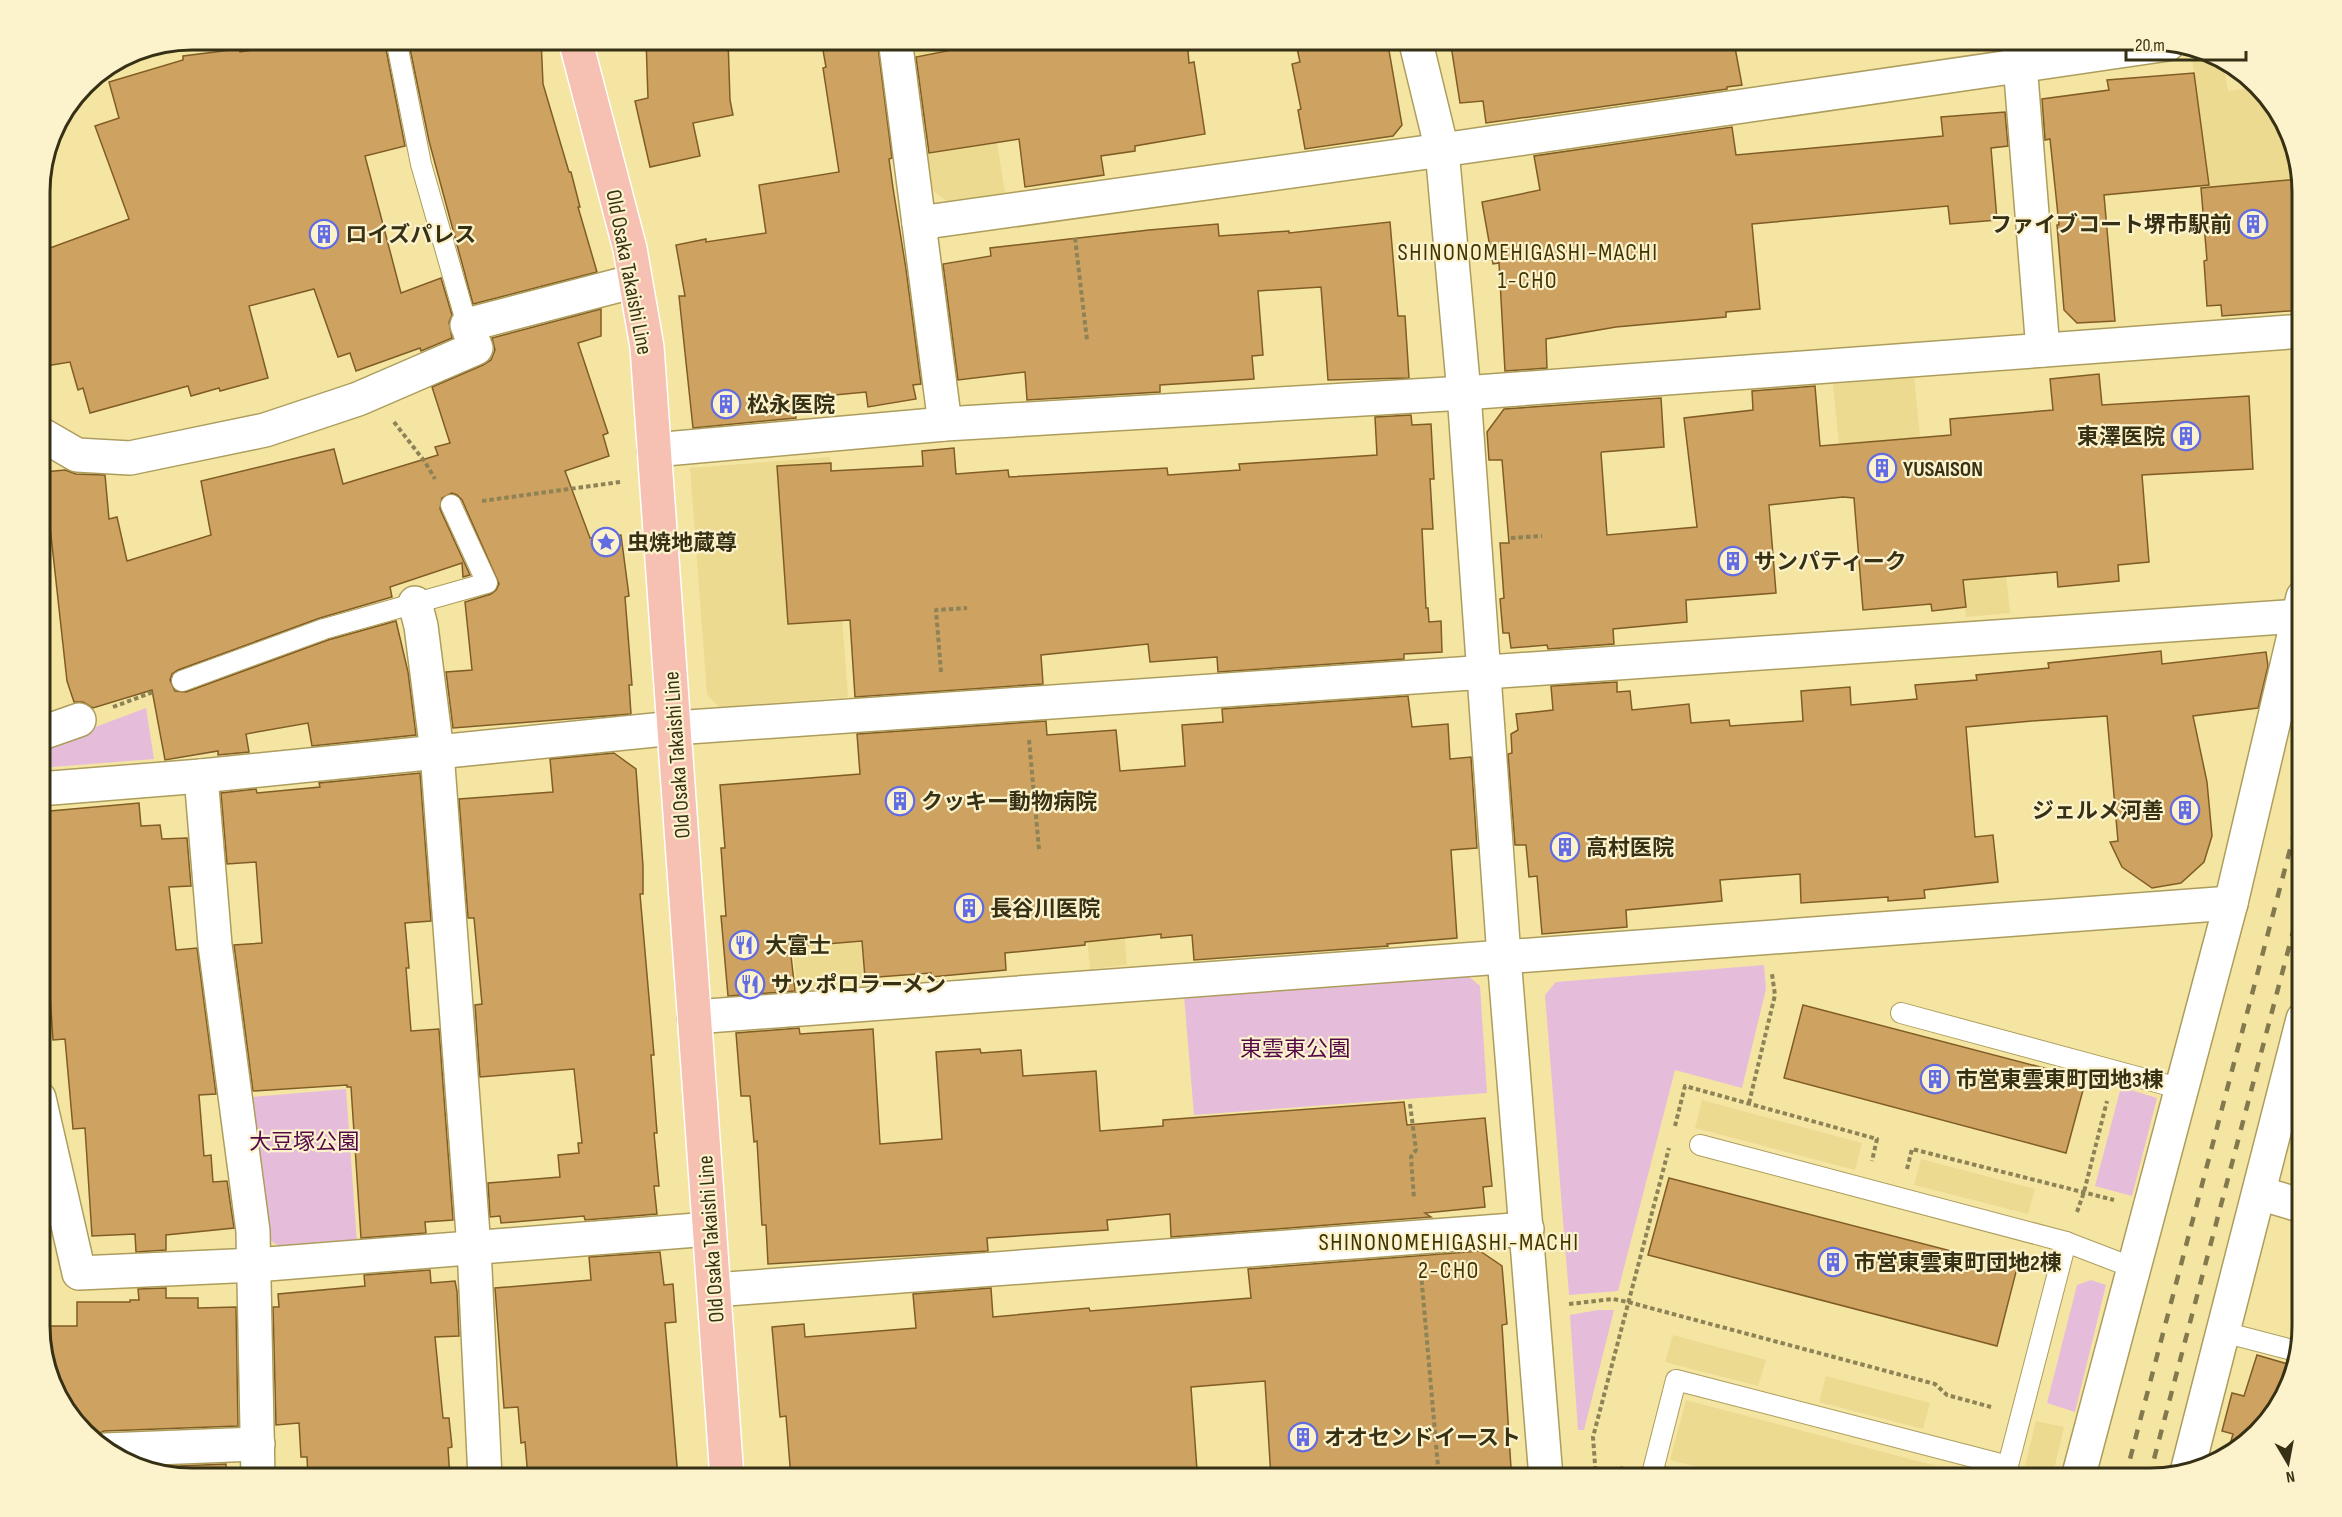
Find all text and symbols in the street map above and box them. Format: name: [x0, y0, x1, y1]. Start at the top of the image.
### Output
scale bar: [2126, 24, 2246, 62]
text: 20 m: [2135, 35, 2165, 56]
street label: Old Osaka Takaishi Line: [599, 188, 658, 357]
building icon: ファイブコート堺市駅前: [2237, 208, 2269, 240]
place label: ファイブコート堺市駅前: [1990, 212, 2232, 239]
building icon: ロイズパレス: [308, 218, 340, 250]
place label: ロイズパレス: [345, 222, 476, 249]
district label: SHINONOMEHIGASHI-MACHI 1-CHO: [1397, 238, 1659, 295]
building icon: 松永医院: [710, 388, 742, 420]
place label: 松永医院: [747, 392, 835, 419]
building icon: 東澤医院: [2170, 420, 2202, 452]
place label: 東澤医院: [2077, 424, 2165, 451]
building icon: YUSAISON: [1866, 452, 1898, 484]
place label: YUSAISON: [1903, 456, 1983, 483]
place icon: 虫焼地蔵尊: [590, 526, 622, 558]
place label: 虫焼地蔵尊: [627, 530, 737, 557]
building icon: サンパティーク: [1717, 545, 1749, 577]
place label: サンパティーク: [1754, 549, 1907, 576]
street label: Old Osaka Takaishi Line: [658, 670, 697, 839]
building icon: クッキー動物病院: [884, 785, 916, 817]
place label: クッキー動物病院: [921, 789, 1097, 816]
building icon: ジェルメ河善: [2169, 794, 2201, 826]
place label: ジェルメ河善: [2032, 798, 2164, 825]
building icon: 高村医院: [1549, 831, 1581, 863]
place label: 高村医院: [1586, 835, 1674, 862]
building icon: 長谷川医院: [953, 892, 985, 924]
place label: 長谷川医院: [990, 896, 1100, 923]
restaurant icon: 大富士: [728, 929, 760, 961]
place label: 大富士: [765, 933, 831, 960]
restaurant icon: サッポロラーメン: [734, 968, 766, 1000]
place label: サッポロラーメン: [771, 972, 946, 999]
park label: 東雲東公園: [1240, 1036, 1350, 1063]
building icon: 市営東雲東町団地3棟: [1919, 1063, 1951, 1095]
place label: 市営東雲東町団地3棟: [1956, 1067, 2164, 1094]
park label: 大豆塚公園: [249, 1129, 359, 1156]
street label: Old Osaka Takaishi Line: [692, 1154, 731, 1323]
district label: SHINONOMEHIGASHI-MACHI 2-CHO: [1318, 1228, 1580, 1285]
building icon: 市営東雲東町団地2棟: [1817, 1246, 1849, 1278]
place label: 市営東雲東町団地2棟: [1854, 1250, 2062, 1277]
building icon: オオセンドイースト: [1287, 1421, 1319, 1453]
place label: オオセンドイースト: [1324, 1425, 1521, 1452]
north arrow: [2258, 1433, 2318, 1493]
text: N: [2284, 1466, 2296, 1486]

